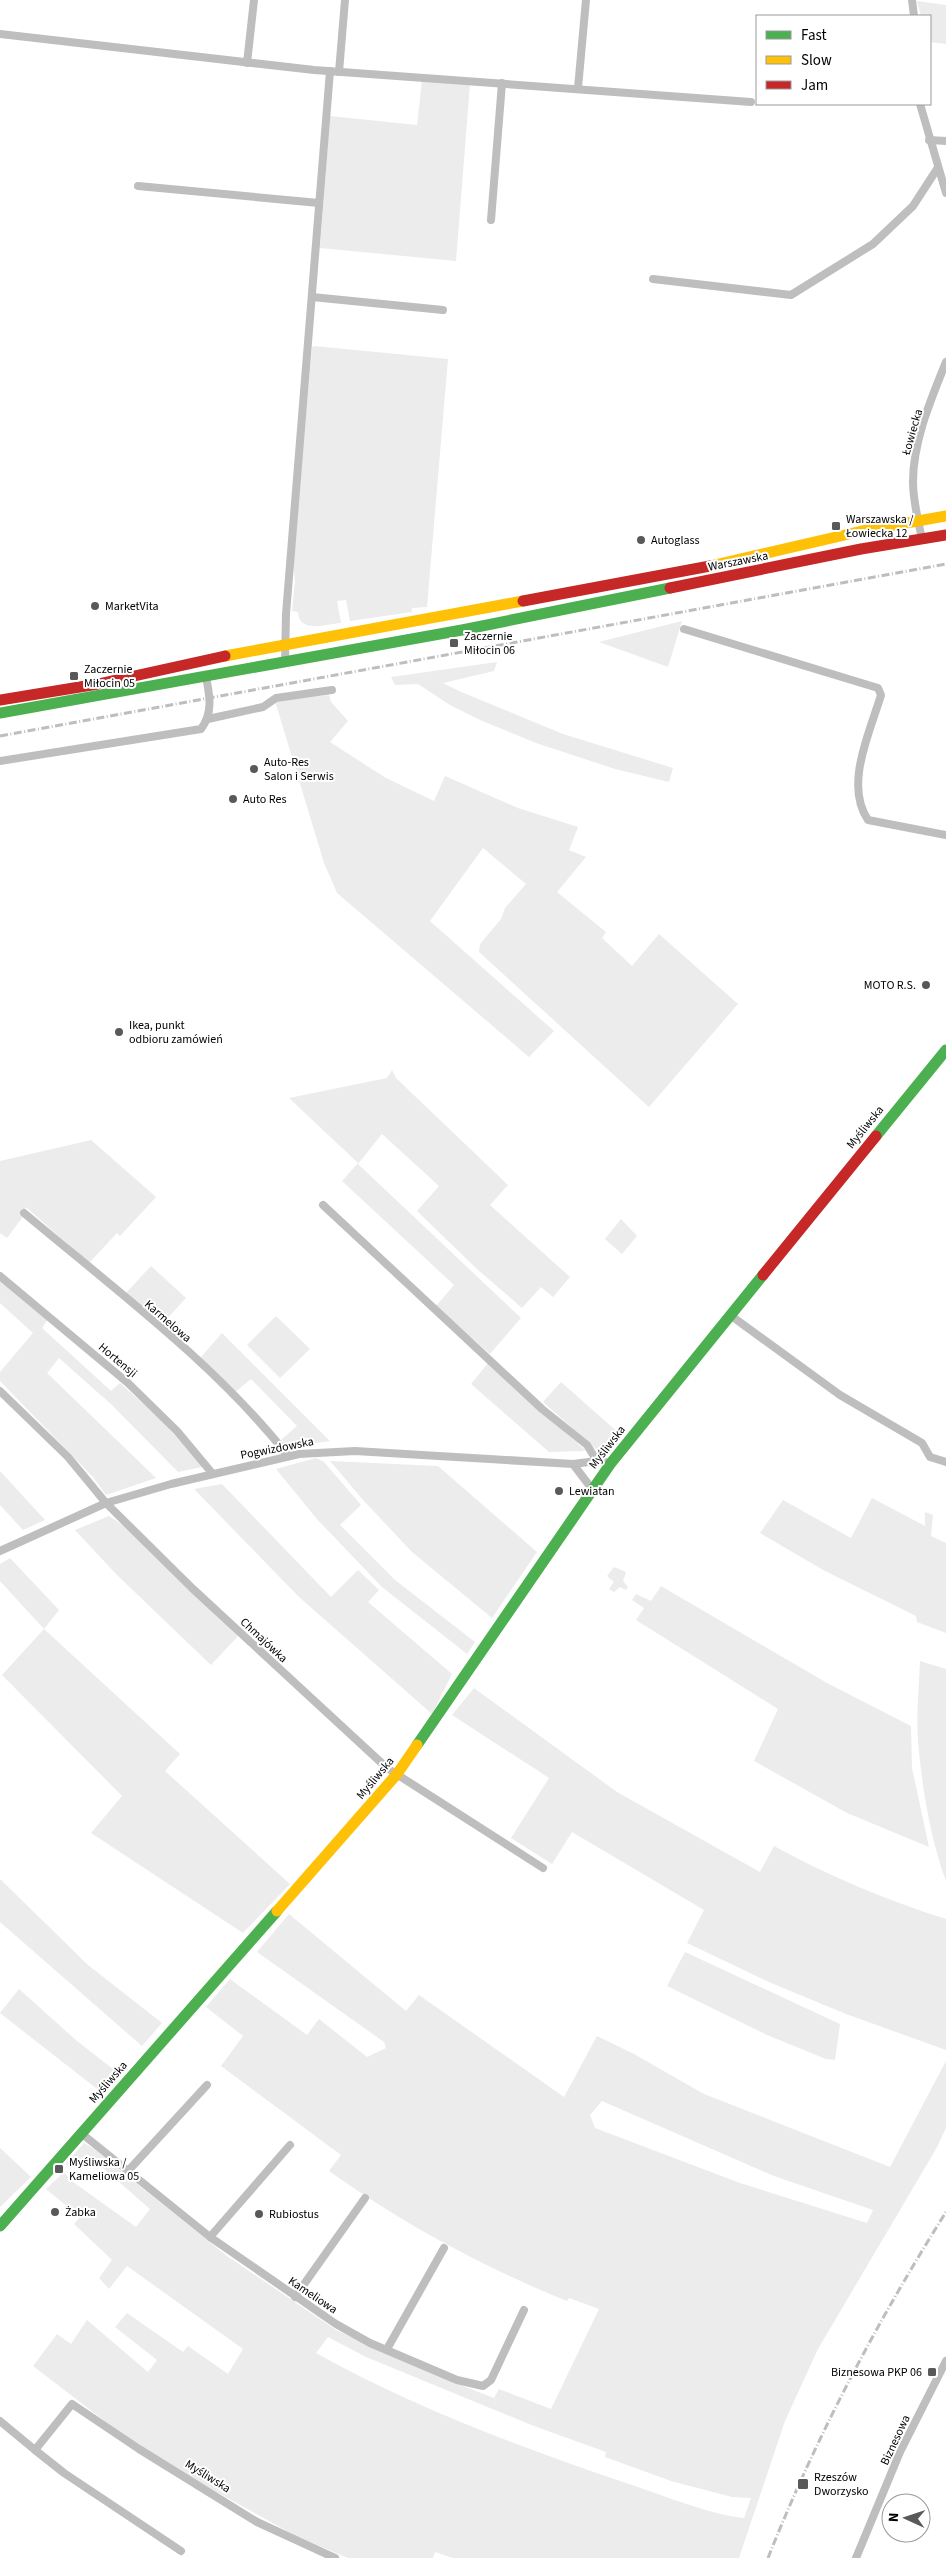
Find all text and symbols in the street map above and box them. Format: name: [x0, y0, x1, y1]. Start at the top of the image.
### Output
legend: [756, 15, 931, 105]
text: Fast: [801, 25, 827, 46]
text: Slow: [801, 50, 832, 71]
text: Jam: [801, 75, 828, 96]
street label: Łowiecka: [898, 407, 927, 458]
place label: Warszawska / Łowiecka 12: [845, 511, 914, 542]
marker: Warszawska / Łowiecka 12: [830, 520, 842, 532]
place label: Autoglass: [651, 532, 700, 549]
marker: Autoglass: [635, 534, 647, 546]
street label: Warszawska: [707, 547, 770, 576]
place label: MarketVita: [105, 598, 159, 615]
marker: MarketVita: [89, 600, 101, 612]
place label: Zaczernie Miłocin 06: [464, 628, 515, 659]
marker: Zaczernie Miłocin 06: [448, 637, 460, 649]
place label: Zaczernie Miłocin 05: [84, 661, 135, 692]
marker: Zaczernie Miłocin 05: [68, 670, 80, 682]
place label: Auto-Res Salon i Serwis: [264, 754, 334, 785]
marker: Auto-Res Salon i Serwis: [248, 763, 260, 775]
place label: Auto Res: [243, 791, 286, 808]
marker: Auto Res: [227, 793, 239, 805]
place label: MOTO R.S.: [864, 977, 916, 994]
marker: MOTO R.S.: [920, 979, 932, 991]
place label: Ikea, punkt odbioru zamówień: [129, 1017, 223, 1048]
marker: Ikea, punkt odbioru zamówień: [113, 1026, 125, 1038]
street label: Myśliwska: [843, 1102, 888, 1152]
street label: Karmelowa: [141, 1296, 195, 1347]
street label: Hortensji: [95, 1339, 141, 1382]
street label: Myśliwska: [585, 1422, 630, 1473]
street label: Pogwizdowska: [239, 1433, 315, 1464]
place label: Lewiatan: [569, 1483, 615, 1500]
marker: Lewiatan: [553, 1485, 565, 1497]
street label: Chmajówka: [236, 1614, 291, 1667]
street label: Myśliwska: [353, 1753, 398, 1803]
street label: Myśliwska: [85, 2058, 131, 2107]
place label: Myśliwska / Kameliowa 05: [69, 2154, 139, 2185]
marker: Myśliwska / Kameliowa 05: [53, 2163, 65, 2175]
place label: Żabka: [65, 2204, 96, 2221]
marker: Żabka: [49, 2206, 61, 2218]
place label: Rubiostus: [269, 2206, 319, 2223]
marker: Rubiostus: [253, 2208, 265, 2220]
street label: Kameliowa: [285, 2273, 341, 2318]
place label: Biznesowa PKP 06: [831, 2364, 922, 2381]
marker: Biznesowa PKP 06: [926, 2366, 938, 2378]
street label: Biznesowa: [876, 2412, 914, 2468]
street label: Myśliwska: [182, 2456, 234, 2497]
place label: Rzeszów Dworzysko: [814, 2469, 869, 2500]
marker: Rzeszów Dworzysko: [796, 2477, 810, 2491]
north arrow: [881, 2493, 931, 2543]
text: N: [884, 2512, 904, 2523]

